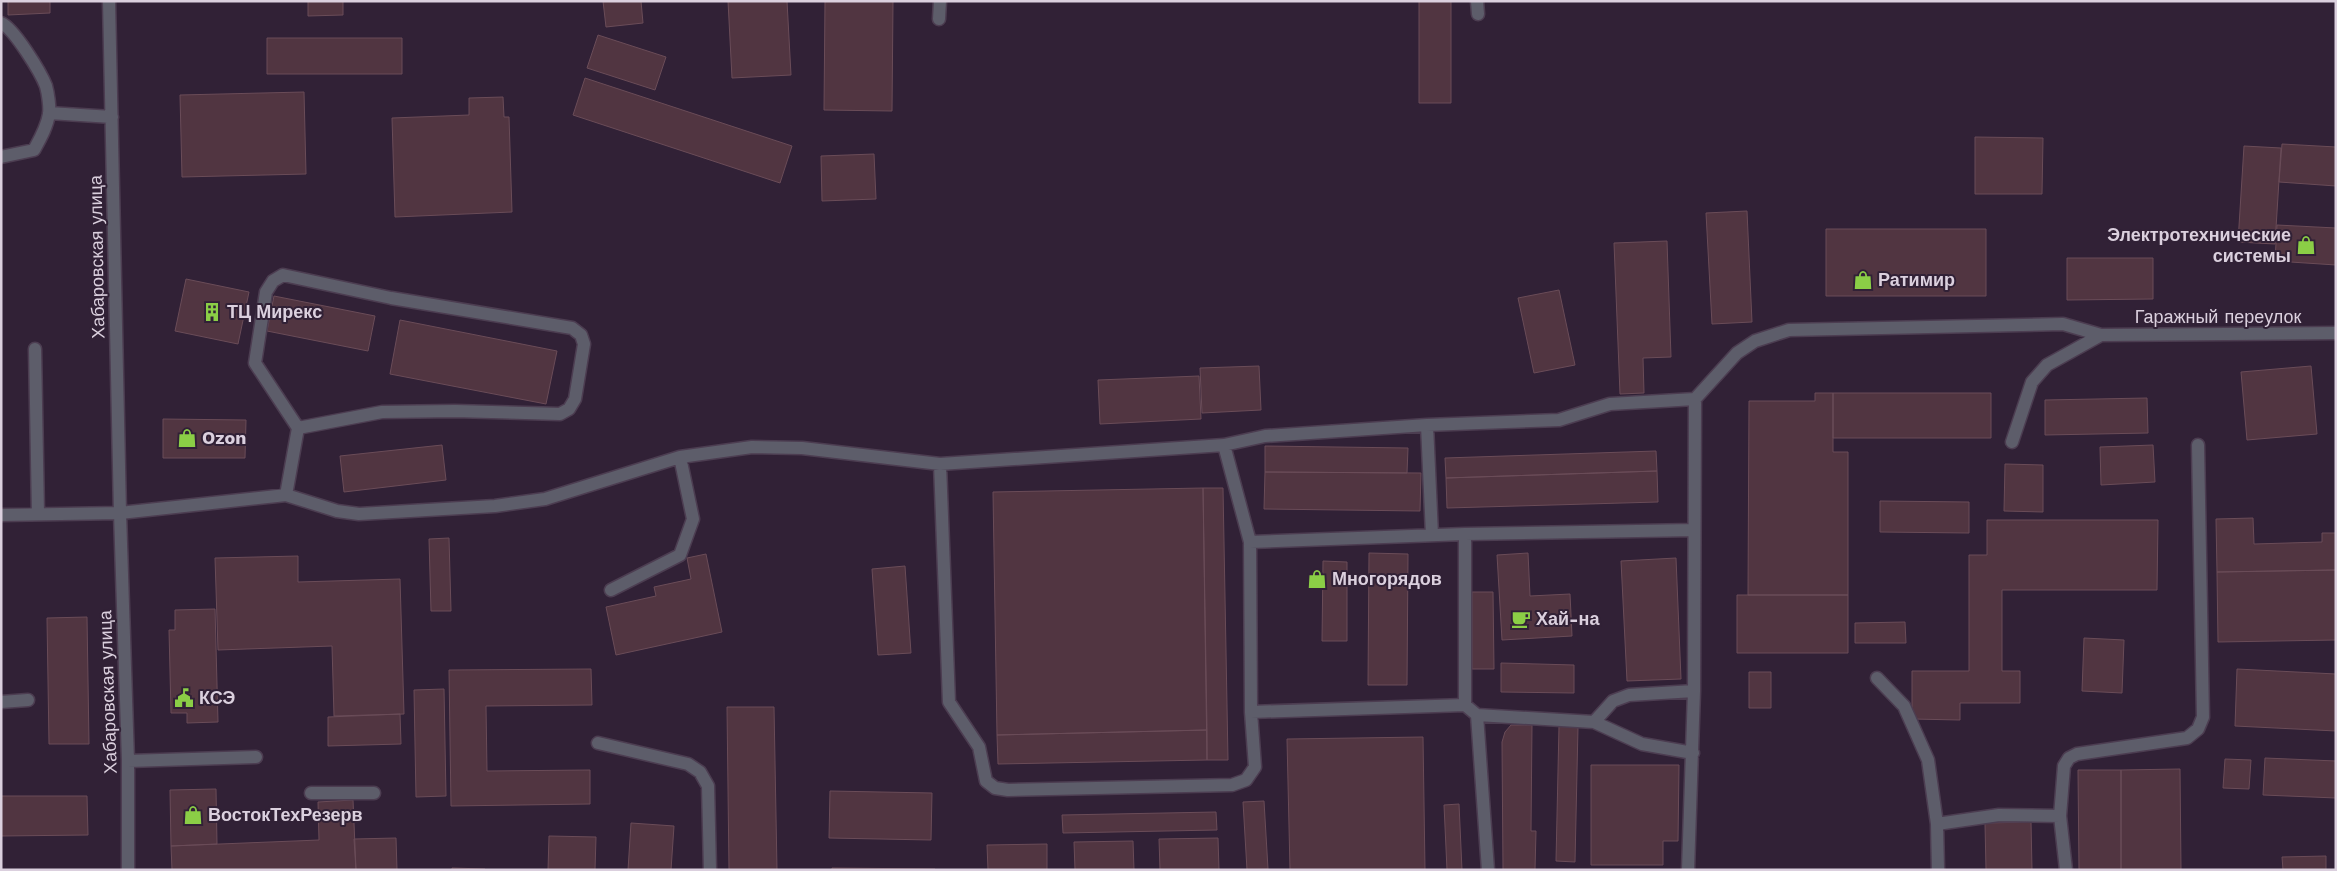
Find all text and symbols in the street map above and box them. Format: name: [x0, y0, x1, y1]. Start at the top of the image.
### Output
street label: Хабаровская улица: [85, 174, 108, 339]
place label: Электротехнические системы: [2107, 224, 2291, 266]
shop icon: Электротехнические системы: [2295, 234, 2317, 256]
shop icon: Ратимир: [1852, 269, 1874, 291]
place label: Ратимир: [1878, 269, 1955, 290]
building icon: ТЦ Мирекс: [201, 301, 223, 323]
place label: ТЦ Мирекс: [227, 301, 322, 322]
street label: Гаражный переулок: [2135, 306, 2301, 327]
shop icon: Ozon: [176, 427, 198, 449]
place label: Ozon: [202, 427, 246, 448]
shop icon: Многорядов: [1306, 568, 1328, 590]
place label: Многорядов: [1332, 568, 1442, 589]
cafe icon: Хай-на: [1510, 608, 1532, 630]
place label: Хай-на: [1536, 608, 1600, 629]
street label: Хабаровская улица: [94, 609, 121, 774]
public building icon: КСЭ: [173, 687, 195, 709]
place label: КСЭ: [199, 687, 236, 708]
shop icon: ВостокТехРезерв: [182, 804, 204, 826]
place label: ВостокТехРезерв: [208, 804, 363, 825]

